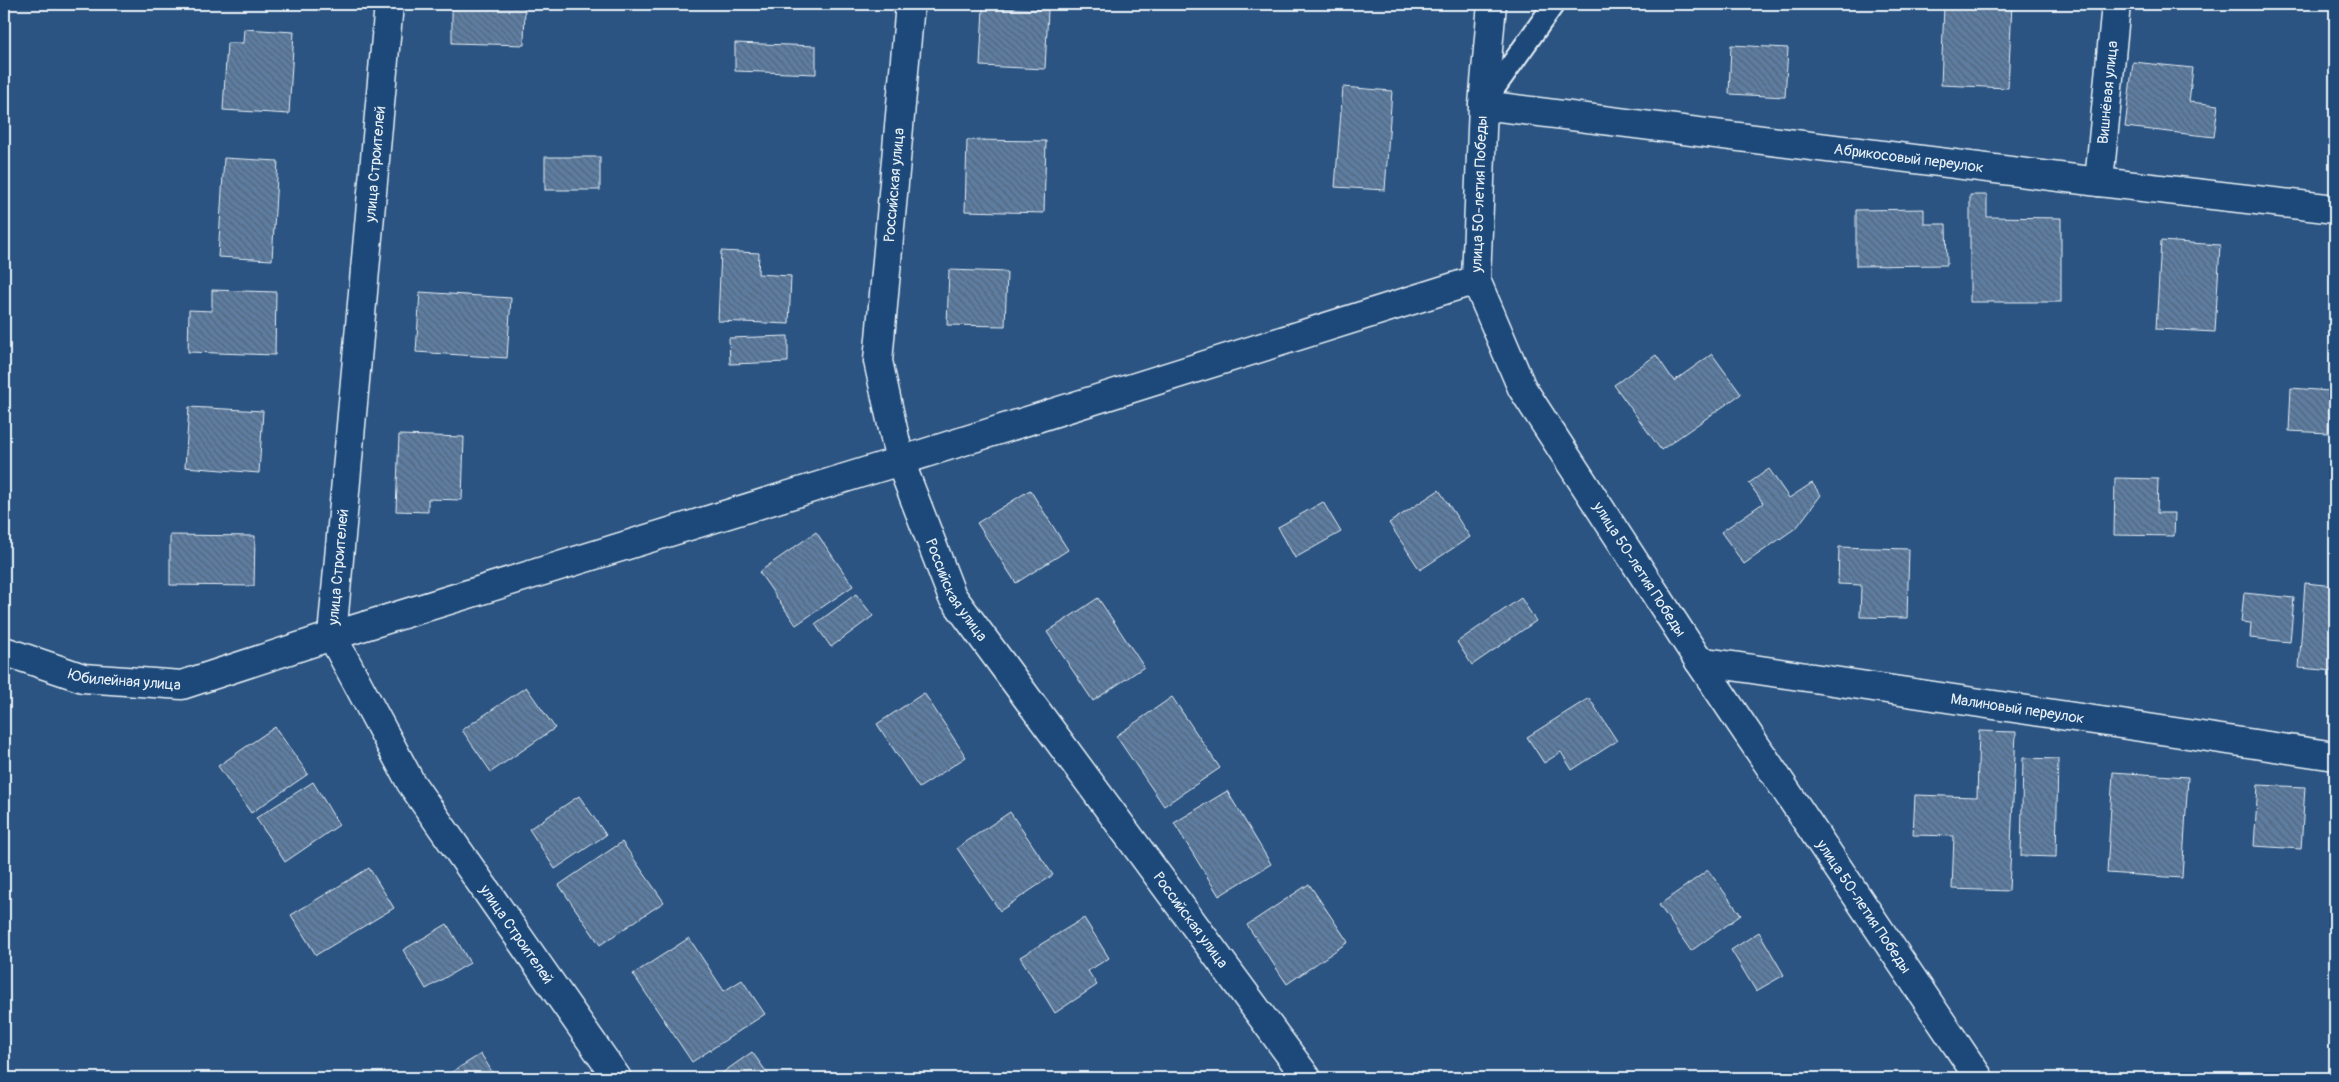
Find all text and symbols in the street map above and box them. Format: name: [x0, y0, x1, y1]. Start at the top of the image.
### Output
street label: Вишнёвая улица: [2094, 40, 2122, 145]
street label: улица Строителей: [361, 105, 390, 224]
street label: улица 50-летия Победы: [1467, 115, 1492, 274]
street label: Российская улица: [880, 127, 909, 243]
street label: Абрикосовый переулок: [1833, 140, 1985, 178]
street label: улица 50-летия Победы: [1588, 498, 1690, 641]
street label: улица Строителей: [324, 508, 353, 627]
street label: Российская улица: [921, 536, 991, 645]
street label: Юбилейная улица: [66, 665, 181, 695]
street label: Малиновый переулок: [1949, 690, 2086, 728]
street label: улица 50-летия Победы: [1811, 835, 1915, 977]
street label: Российская улица: [1149, 869, 1232, 972]
street label: улица Строителей: [474, 881, 557, 988]

